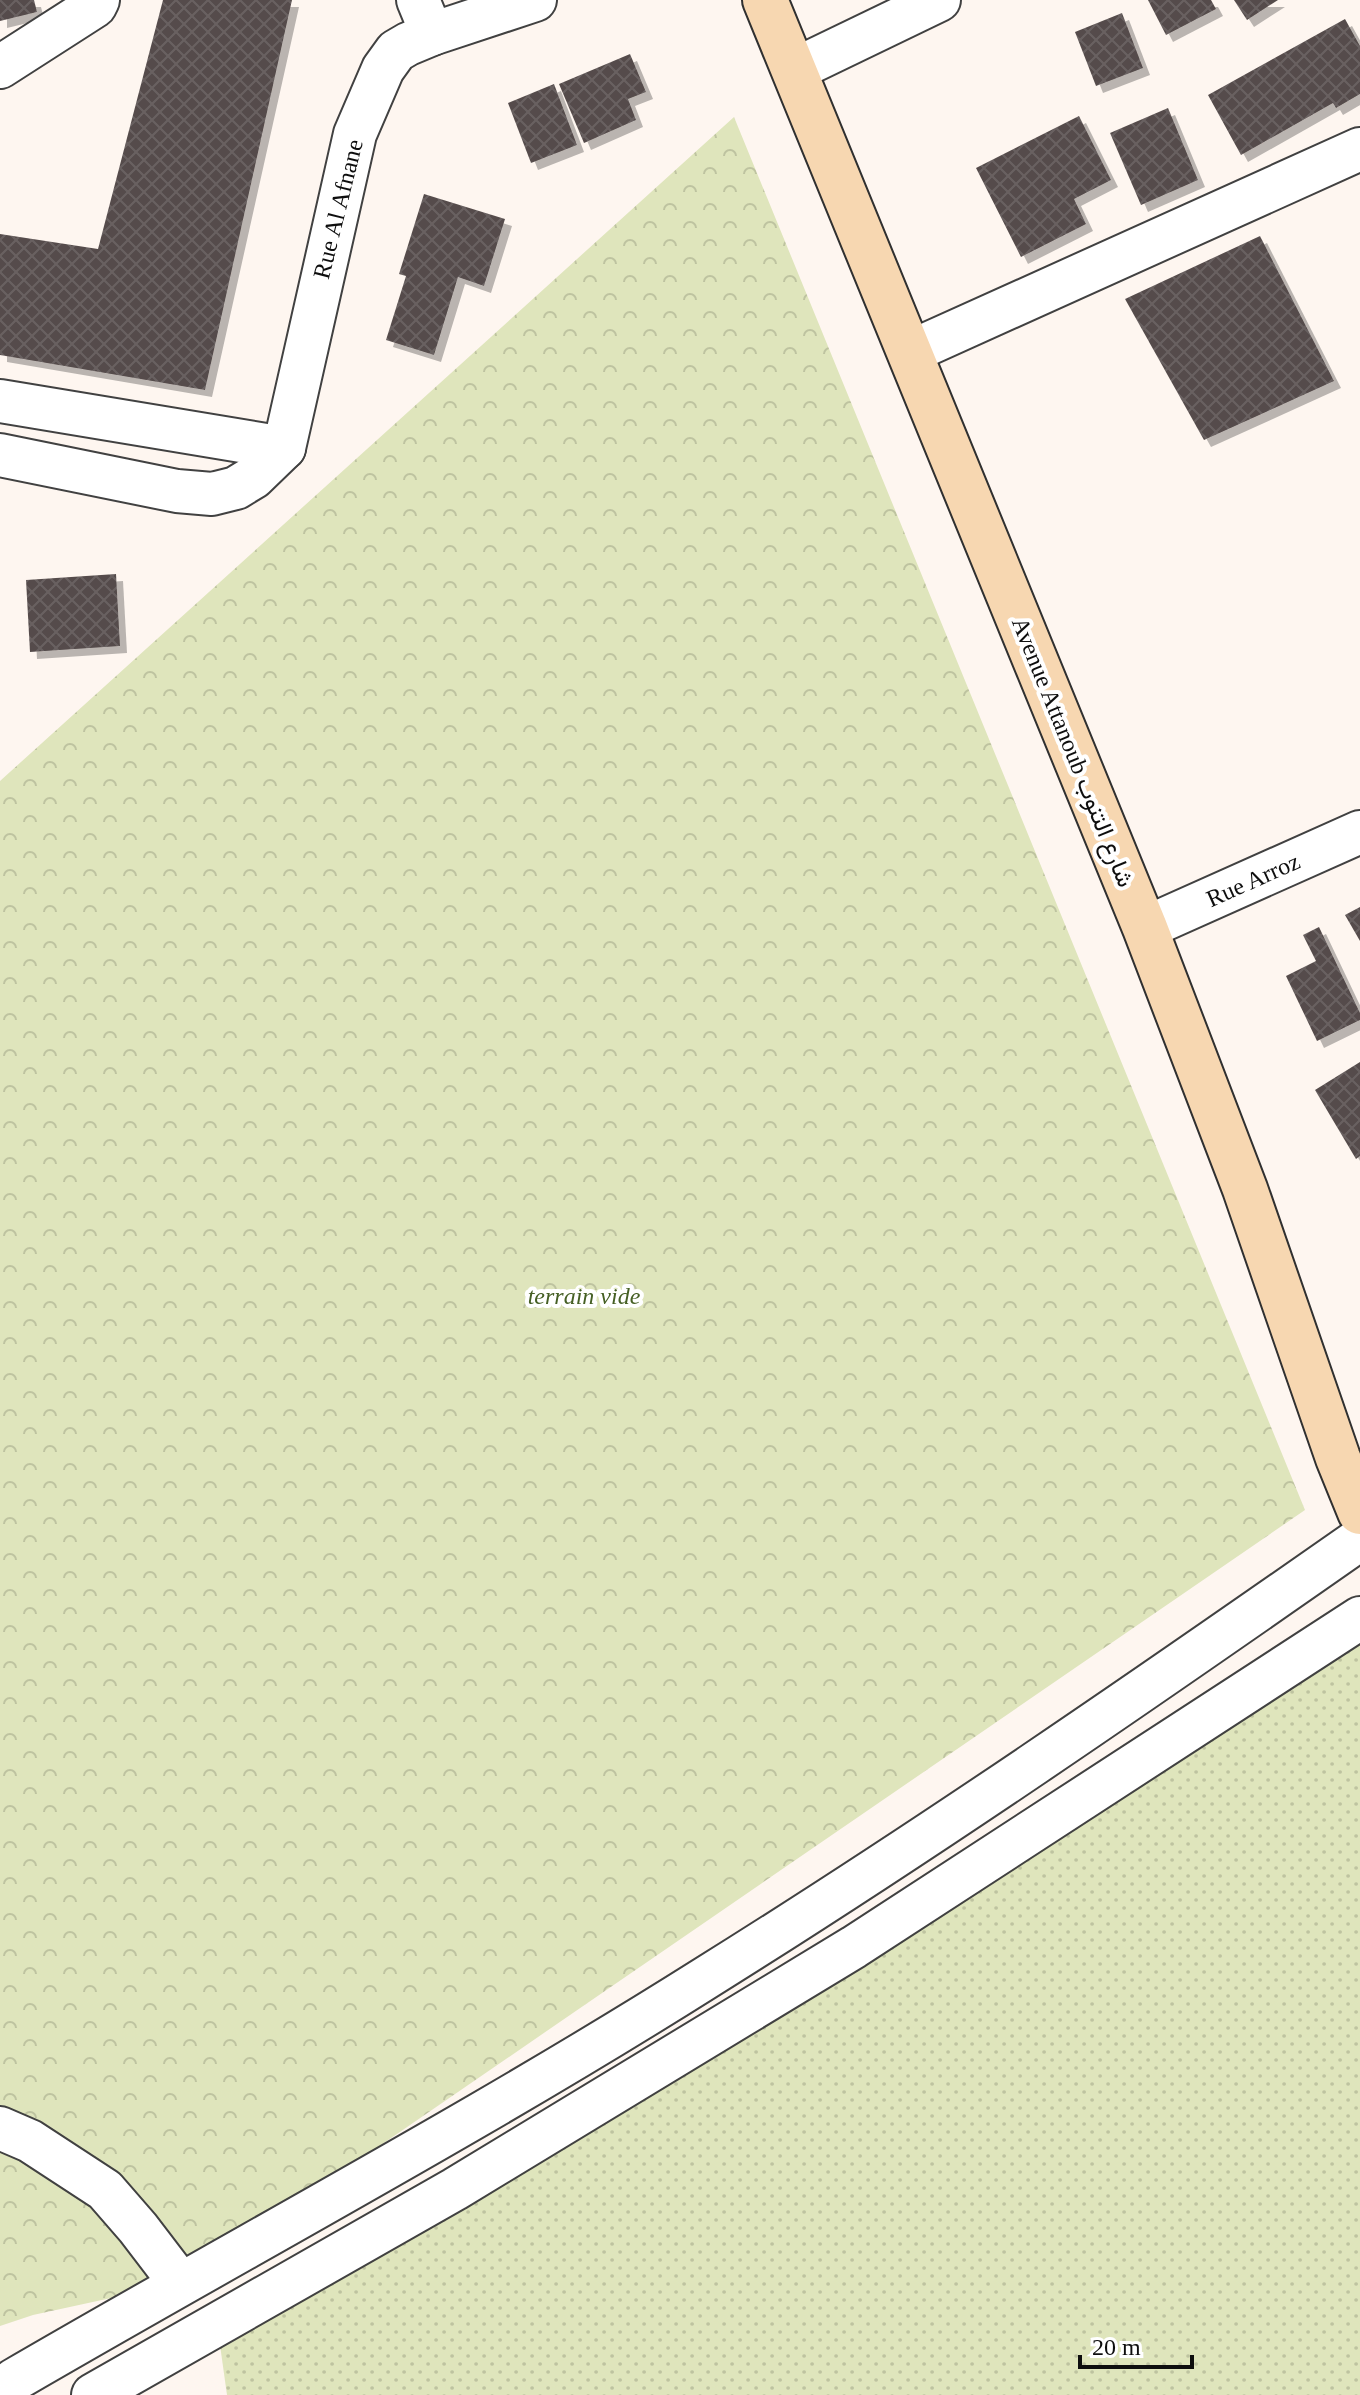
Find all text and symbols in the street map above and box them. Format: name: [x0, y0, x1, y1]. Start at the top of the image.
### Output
street label: Rue Al Afnane: [308, 137, 368, 281]
street label: Avenue Attanoub شارع التنوب: [1004, 613, 1139, 892]
street label: Rue Arroz: [1202, 848, 1304, 912]
park label: terrain vide: [528, 1283, 641, 1309]
scale bar: [1080, 2319, 1192, 2369]
text: 20 m: [1092, 2334, 1141, 2360]

